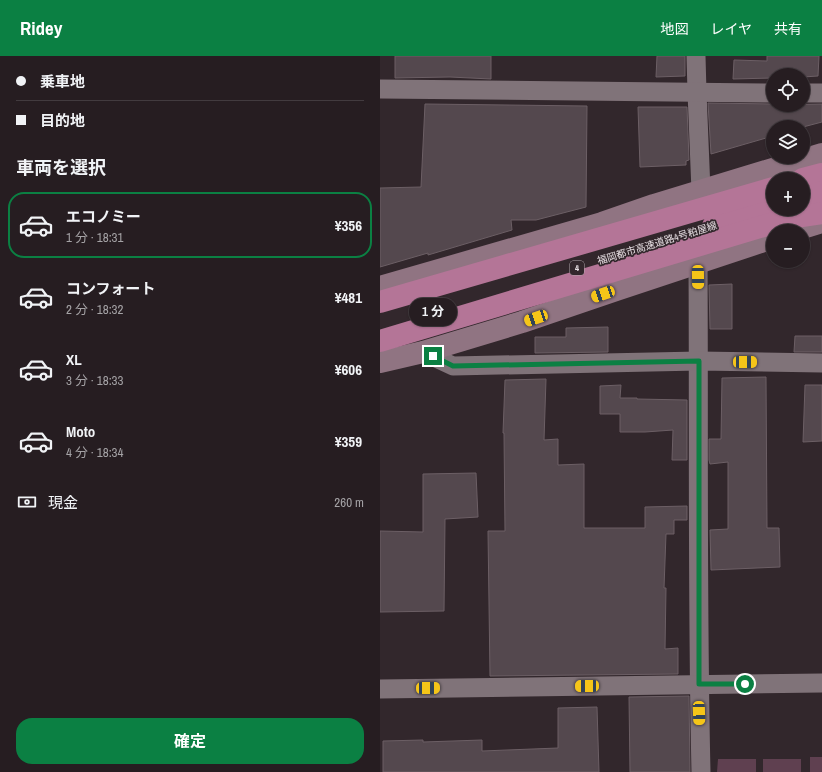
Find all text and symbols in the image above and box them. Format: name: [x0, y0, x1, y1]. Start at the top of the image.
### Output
text: Ridey: [20, 15, 62, 41]
text: 地図: [660, 20, 688, 38]
text: レイヤ: [710, 20, 752, 38]
text: 共有: [774, 20, 802, 38]
map controls: [766, 68, 810, 268]
button: locate: [766, 68, 810, 112]
text: 乗車地: [40, 71, 85, 92]
text: 目的地: [40, 110, 85, 131]
button: layers: [766, 120, 810, 164]
text: 車両を選択: [16, 155, 106, 180]
button: +: [766, 172, 810, 216]
text: エコノミー: [66, 206, 141, 227]
icon: car: [18, 207, 54, 243]
text: ¥356: [335, 215, 362, 236]
street label: 福岡都市高速道路4号粕屋線: [596, 219, 718, 267]
button: −: [766, 224, 810, 268]
text: 1 分 · 18:31: [66, 229, 123, 246]
road number: 4: [570, 261, 584, 275]
car: [692, 265, 704, 289]
text: コンフォート: [66, 278, 156, 299]
icon: car: [18, 279, 54, 315]
car: [590, 284, 616, 304]
text: ¥481: [335, 287, 362, 308]
callout: 1 分: [409, 298, 457, 326]
text: 2 分 · 18:32: [66, 301, 123, 318]
text: 1 分: [422, 303, 444, 320]
car: [523, 308, 549, 328]
route end: [424, 347, 442, 365]
text: XL: [66, 349, 82, 370]
icon: car: [18, 351, 54, 387]
car: [733, 356, 757, 368]
text: ¥606: [335, 359, 362, 380]
text: 3 分 · 18:33: [66, 372, 123, 389]
text: Moto: [66, 421, 95, 442]
icon: car: [18, 423, 54, 459]
text: ¥359: [335, 431, 362, 452]
text: 4 分 · 18:34: [66, 444, 123, 461]
icon: cash: [16, 491, 38, 513]
text: 現金: [48, 492, 78, 513]
text: 260 m: [334, 494, 364, 511]
route start: [736, 675, 754, 693]
car: [575, 680, 599, 692]
car: [416, 682, 440, 694]
car: [693, 701, 705, 725]
button: 確定: [16, 718, 364, 764]

